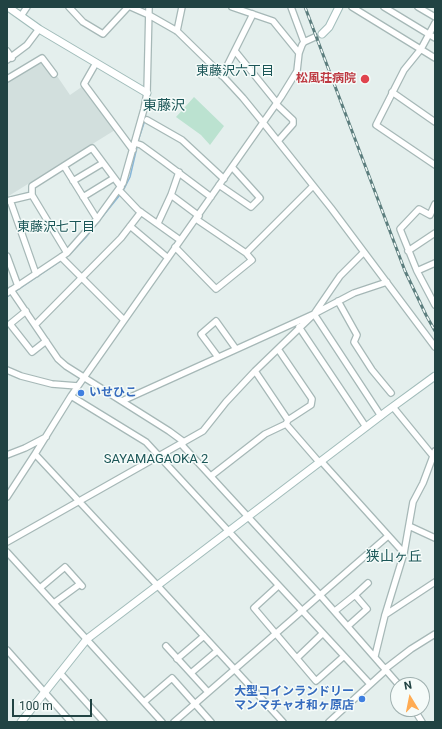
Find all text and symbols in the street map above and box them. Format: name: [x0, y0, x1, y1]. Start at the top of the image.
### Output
district label: 東藤沢六丁目: [196, 64, 274, 80]
place label: 松風荘病院: [296, 72, 356, 86]
marker: 松風荘病院: [359, 73, 371, 85]
district label: 東藤沢: [143, 98, 185, 114]
district label: 東藤沢七丁目: [17, 220, 95, 236]
place label: いせひこ: [89, 386, 137, 400]
marker: いせひこ: [76, 388, 86, 398]
district label: SAYAMAGAOKA 2: [97, 452, 215, 468]
district label: 狭山ヶ丘: [366, 549, 422, 565]
north arrow: [390, 677, 430, 717]
text: N: [403, 679, 413, 693]
place label: 大型コインランドリー マンマチャオ和ヶ原店: [234, 685, 354, 713]
scale bar: [14, 691, 94, 717]
marker: 大型コインランドリー マンマチャオ和ヶ原店: [357, 694, 367, 704]
text: 100 m: [19, 699, 53, 713]

